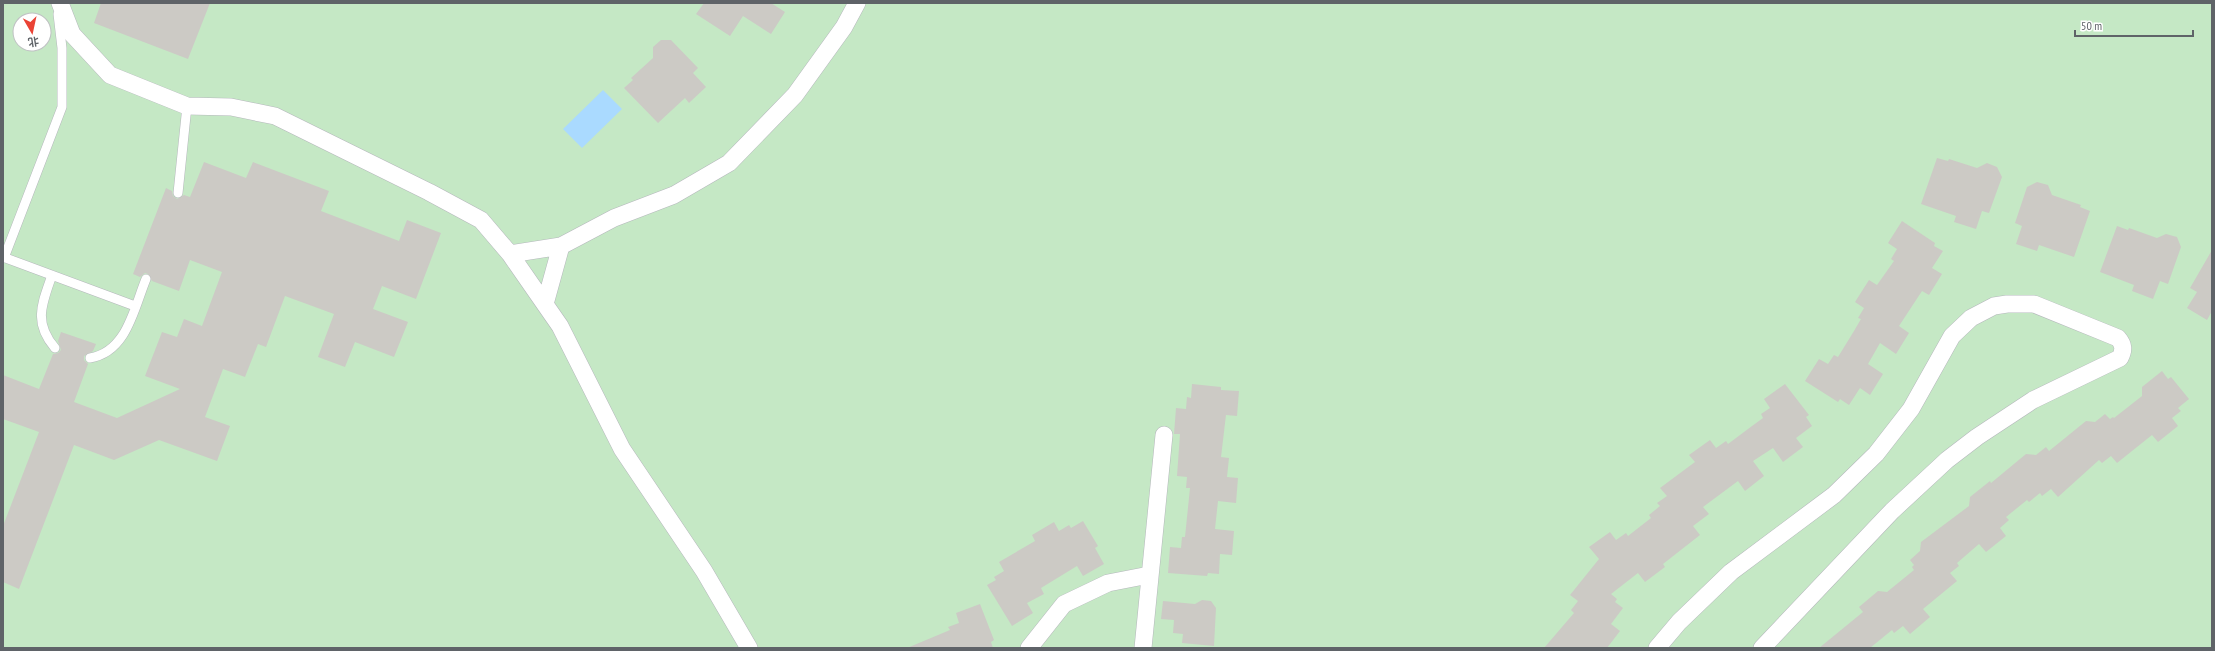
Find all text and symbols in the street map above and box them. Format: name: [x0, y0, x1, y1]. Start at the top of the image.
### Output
north arrow: [12, 12, 52, 52]
scale bar: [2075, 12, 2193, 38]
text: 50 m: [2081, 18, 2102, 33]
text: 北: [27, 34, 40, 50]

